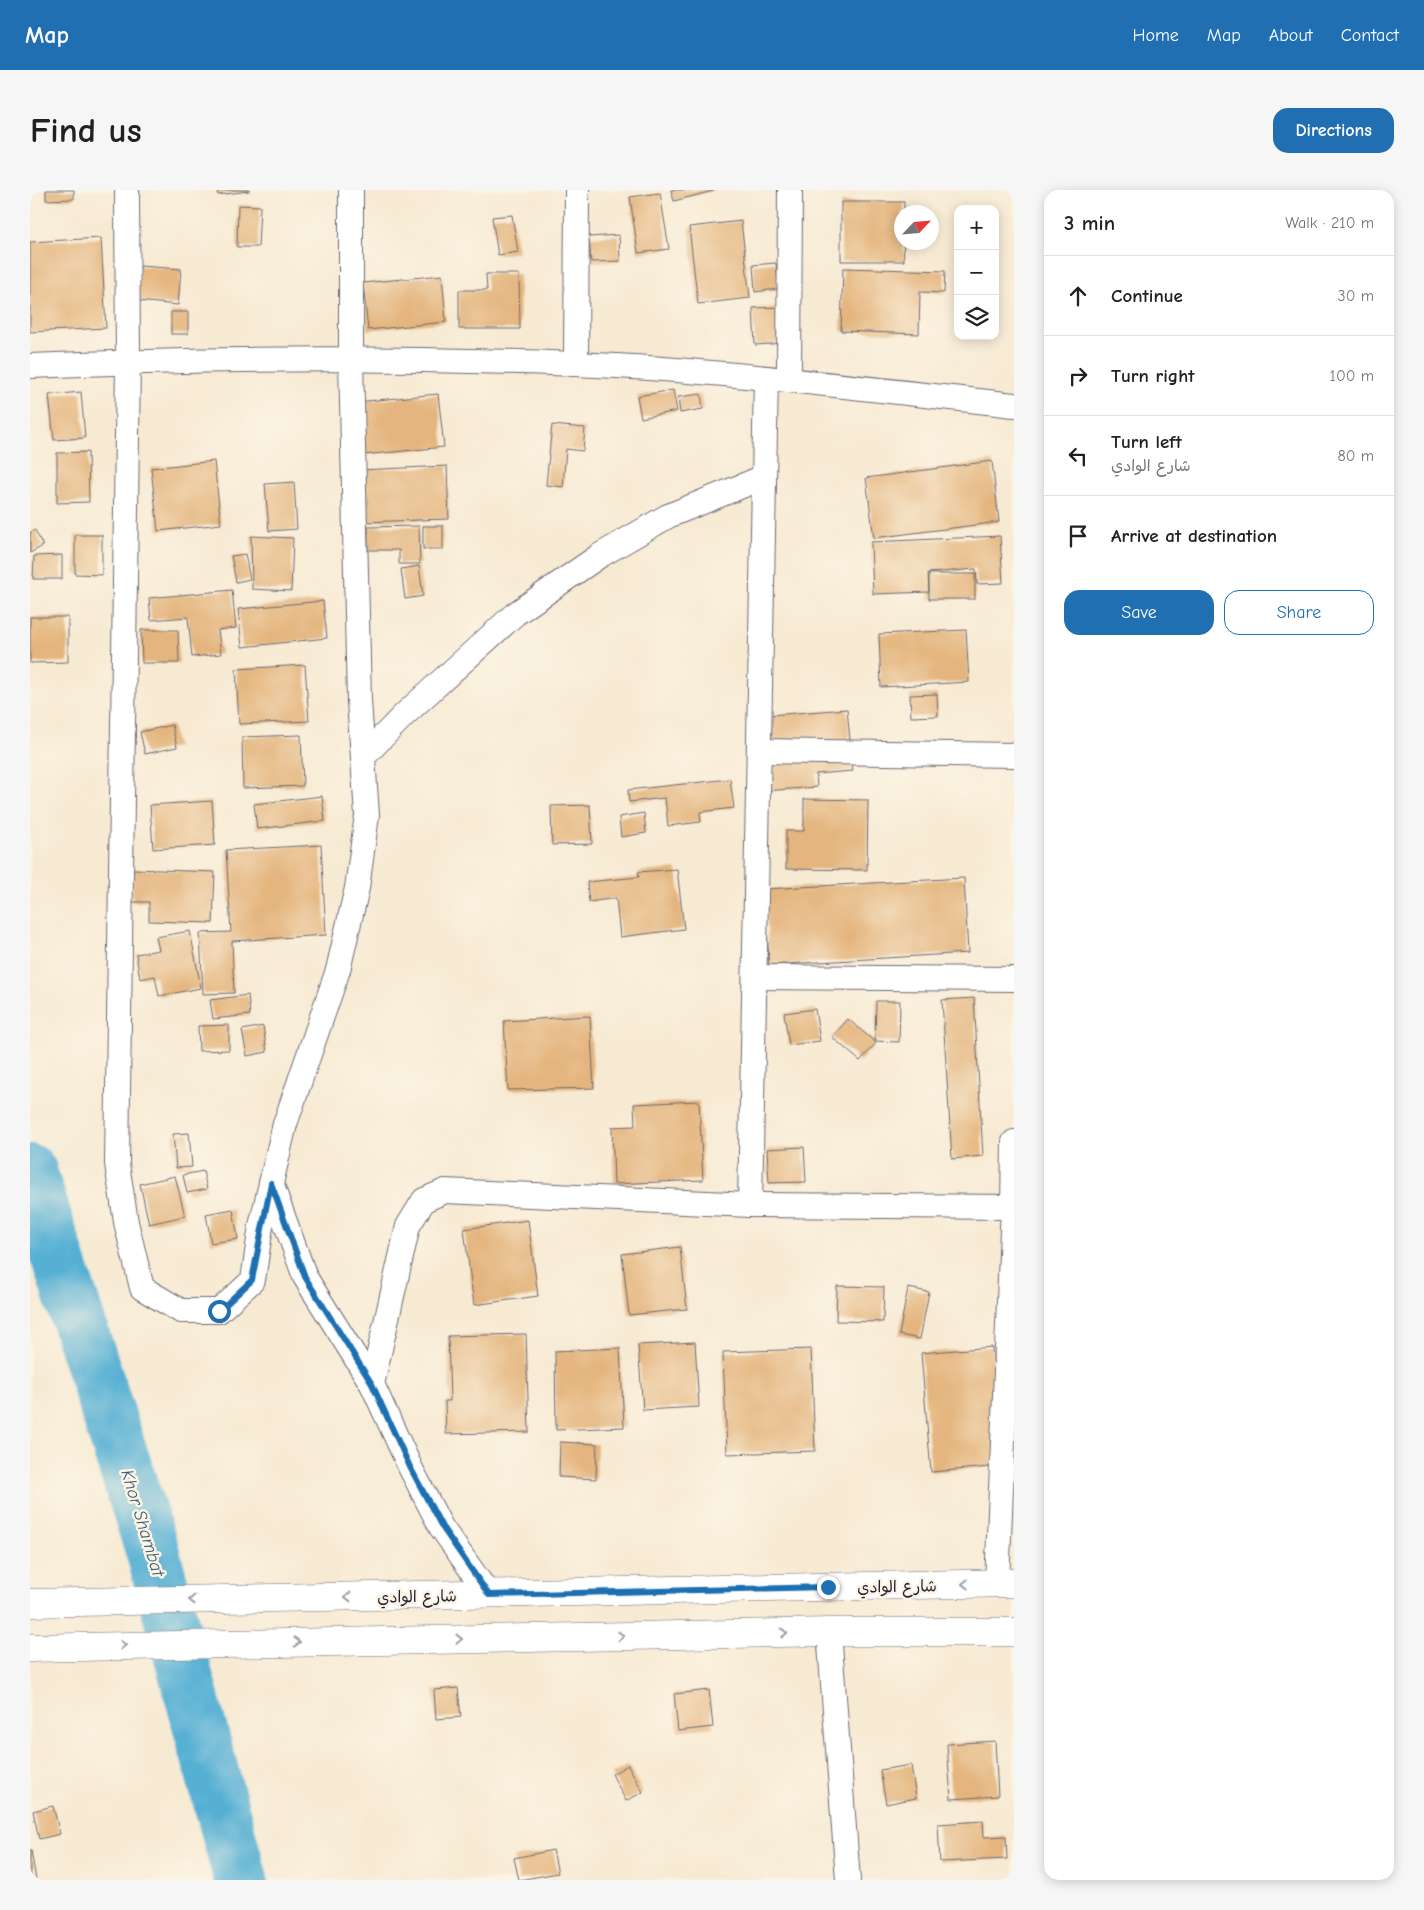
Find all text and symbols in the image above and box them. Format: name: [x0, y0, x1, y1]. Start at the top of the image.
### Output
text: Map: [25, 21, 69, 49]
text: Home: [1132, 25, 1179, 46]
text: Map: [1207, 25, 1241, 46]
text: About: [1269, 25, 1313, 46]
text: Contact: [1341, 25, 1399, 46]
button: Directions: [1273, 108, 1394, 153]
text: Find us: [30, 110, 142, 151]
north arrow: [894, 205, 939, 250]
map controls: [954, 205, 999, 340]
button: +: [954, 205, 999, 250]
text: 3 min: [1064, 211, 1115, 235]
text: Walk · 210 m: [1285, 214, 1374, 232]
button: −: [954, 250, 999, 295]
icon: ahead: [1064, 282, 1092, 310]
text: Continue: [1111, 285, 1183, 307]
text: 30 m: [1338, 287, 1374, 305]
button: layers: [954, 295, 999, 340]
icon: right: [1064, 362, 1092, 390]
text: Turn right: [1111, 365, 1195, 387]
text: 100 m: [1330, 367, 1374, 385]
text: Turn left: [1111, 431, 1182, 453]
icon: left: [1064, 442, 1092, 470]
text: 80 m: [1337, 447, 1374, 465]
text: شارع الوادي: [1111, 457, 1191, 475]
icon: arrive: [1064, 522, 1092, 550]
text: Arrive at destination: [1111, 525, 1277, 547]
button: Save: [1064, 590, 1214, 635]
button: Share: [1224, 590, 1374, 635]
route start: [208, 1300, 231, 1323]
water label: Khor Shambat: [116, 1467, 169, 1580]
route end: [817, 1576, 840, 1599]
street label: شارع الوادي: [857, 1577, 937, 1599]
one-way arrow: [961, 1579, 969, 1589]
street label: شارع الوادي: [377, 1587, 457, 1609]
one-way arrow: [344, 1592, 352, 1602]
one-way arrow: [188, 1594, 196, 1605]
one-way arrow: [780, 1628, 788, 1638]
one-way arrow: [618, 1631, 626, 1641]
one-way arrow: [456, 1634, 463, 1644]
one-way arrow: [293, 1637, 301, 1647]
one-way arrow: [120, 1640, 128, 1651]

